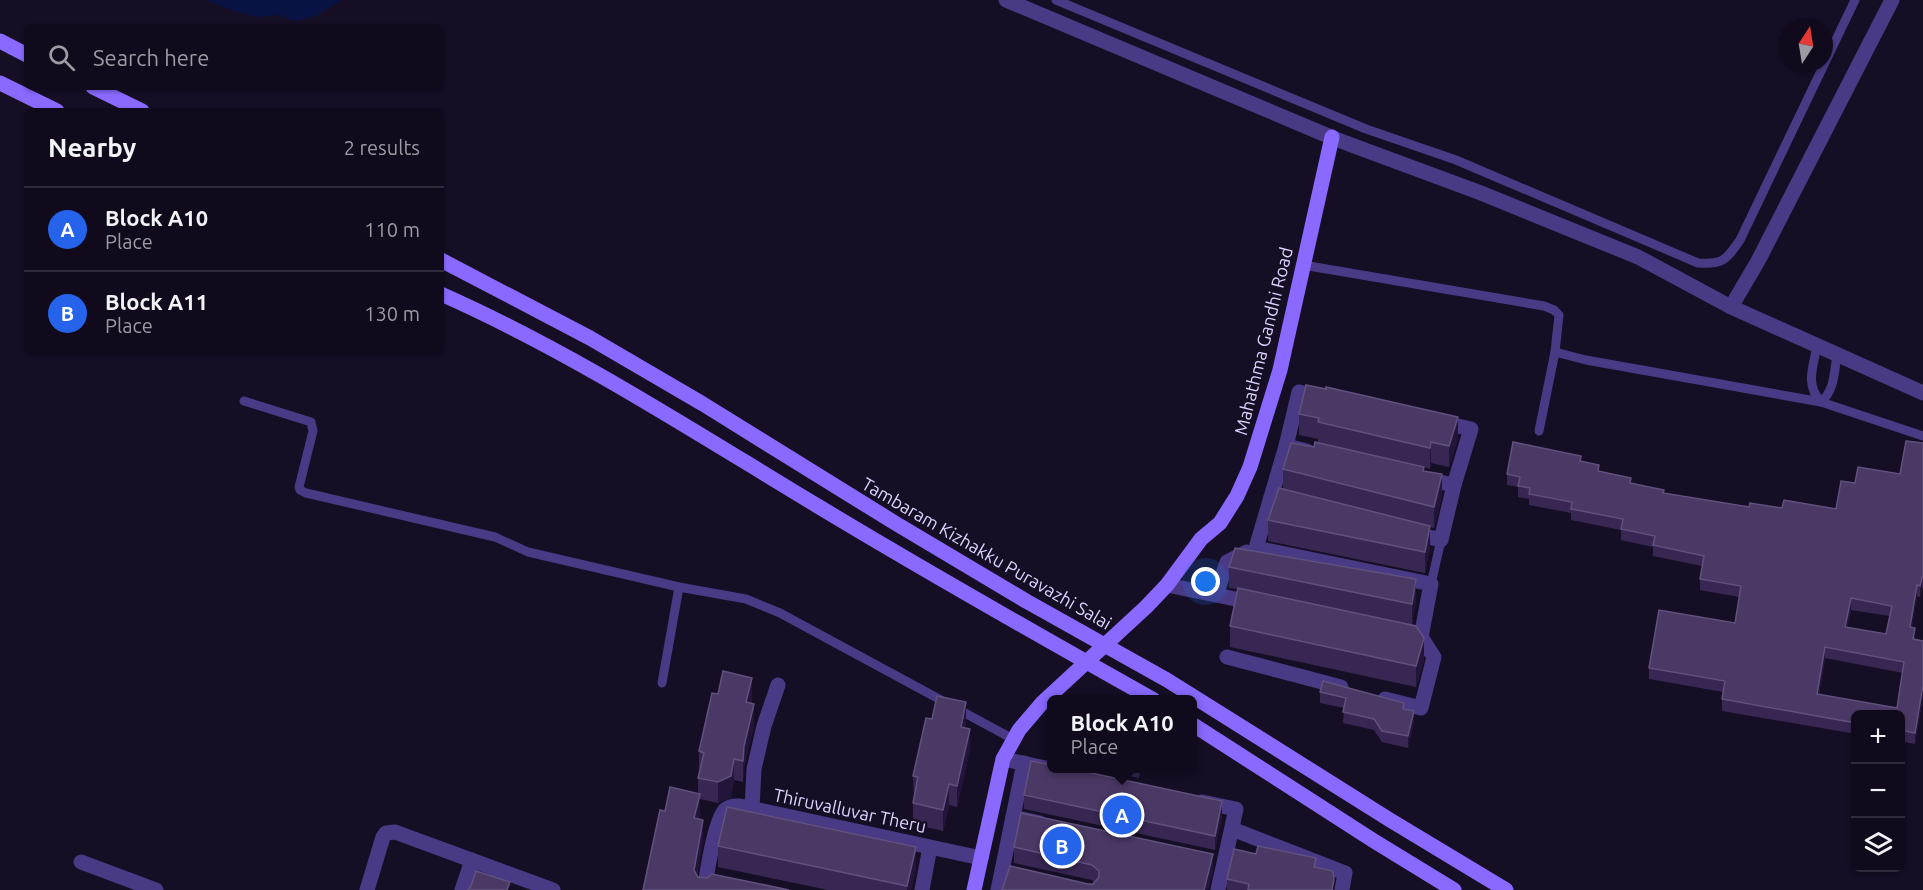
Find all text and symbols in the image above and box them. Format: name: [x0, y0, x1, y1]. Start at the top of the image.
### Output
north arrow: [1779, 18, 1833, 72]
search box: [24, 24, 444, 90]
icon: search: [45, 41, 78, 74]
text: Search here: [93, 45, 209, 70]
text: Nearby: [48, 133, 136, 162]
text: 2 results: [344, 136, 420, 159]
text: Block A10: [105, 205, 208, 230]
text: A: [60, 218, 75, 241]
text: 110 m: [364, 218, 420, 241]
text: Place: [105, 230, 153, 253]
street label: Mahathma Gandhi Road: [1230, 245, 1296, 437]
text: Block A11: [105, 289, 208, 314]
text: B: [61, 302, 74, 325]
text: 130 m: [364, 302, 420, 325]
text: Place: [105, 314, 153, 337]
street label: Tambaram Kizhakku Puravazhi Salai: [859, 473, 1115, 633]
your location: [1191, 567, 1220, 596]
popup: [1047, 695, 1197, 773]
text: Block A10: [1070, 710, 1174, 735]
map controls: [1851, 710, 1905, 872]
button: +: [1851, 710, 1905, 764]
text: Place: [1070, 735, 1118, 758]
button: −: [1851, 764, 1905, 818]
street label: Thiruvalluvar Theru: [772, 784, 928, 836]
pin: A: [1102, 792, 1142, 838]
button: layers: [1851, 818, 1905, 872]
pin: B: [1042, 824, 1082, 868]

